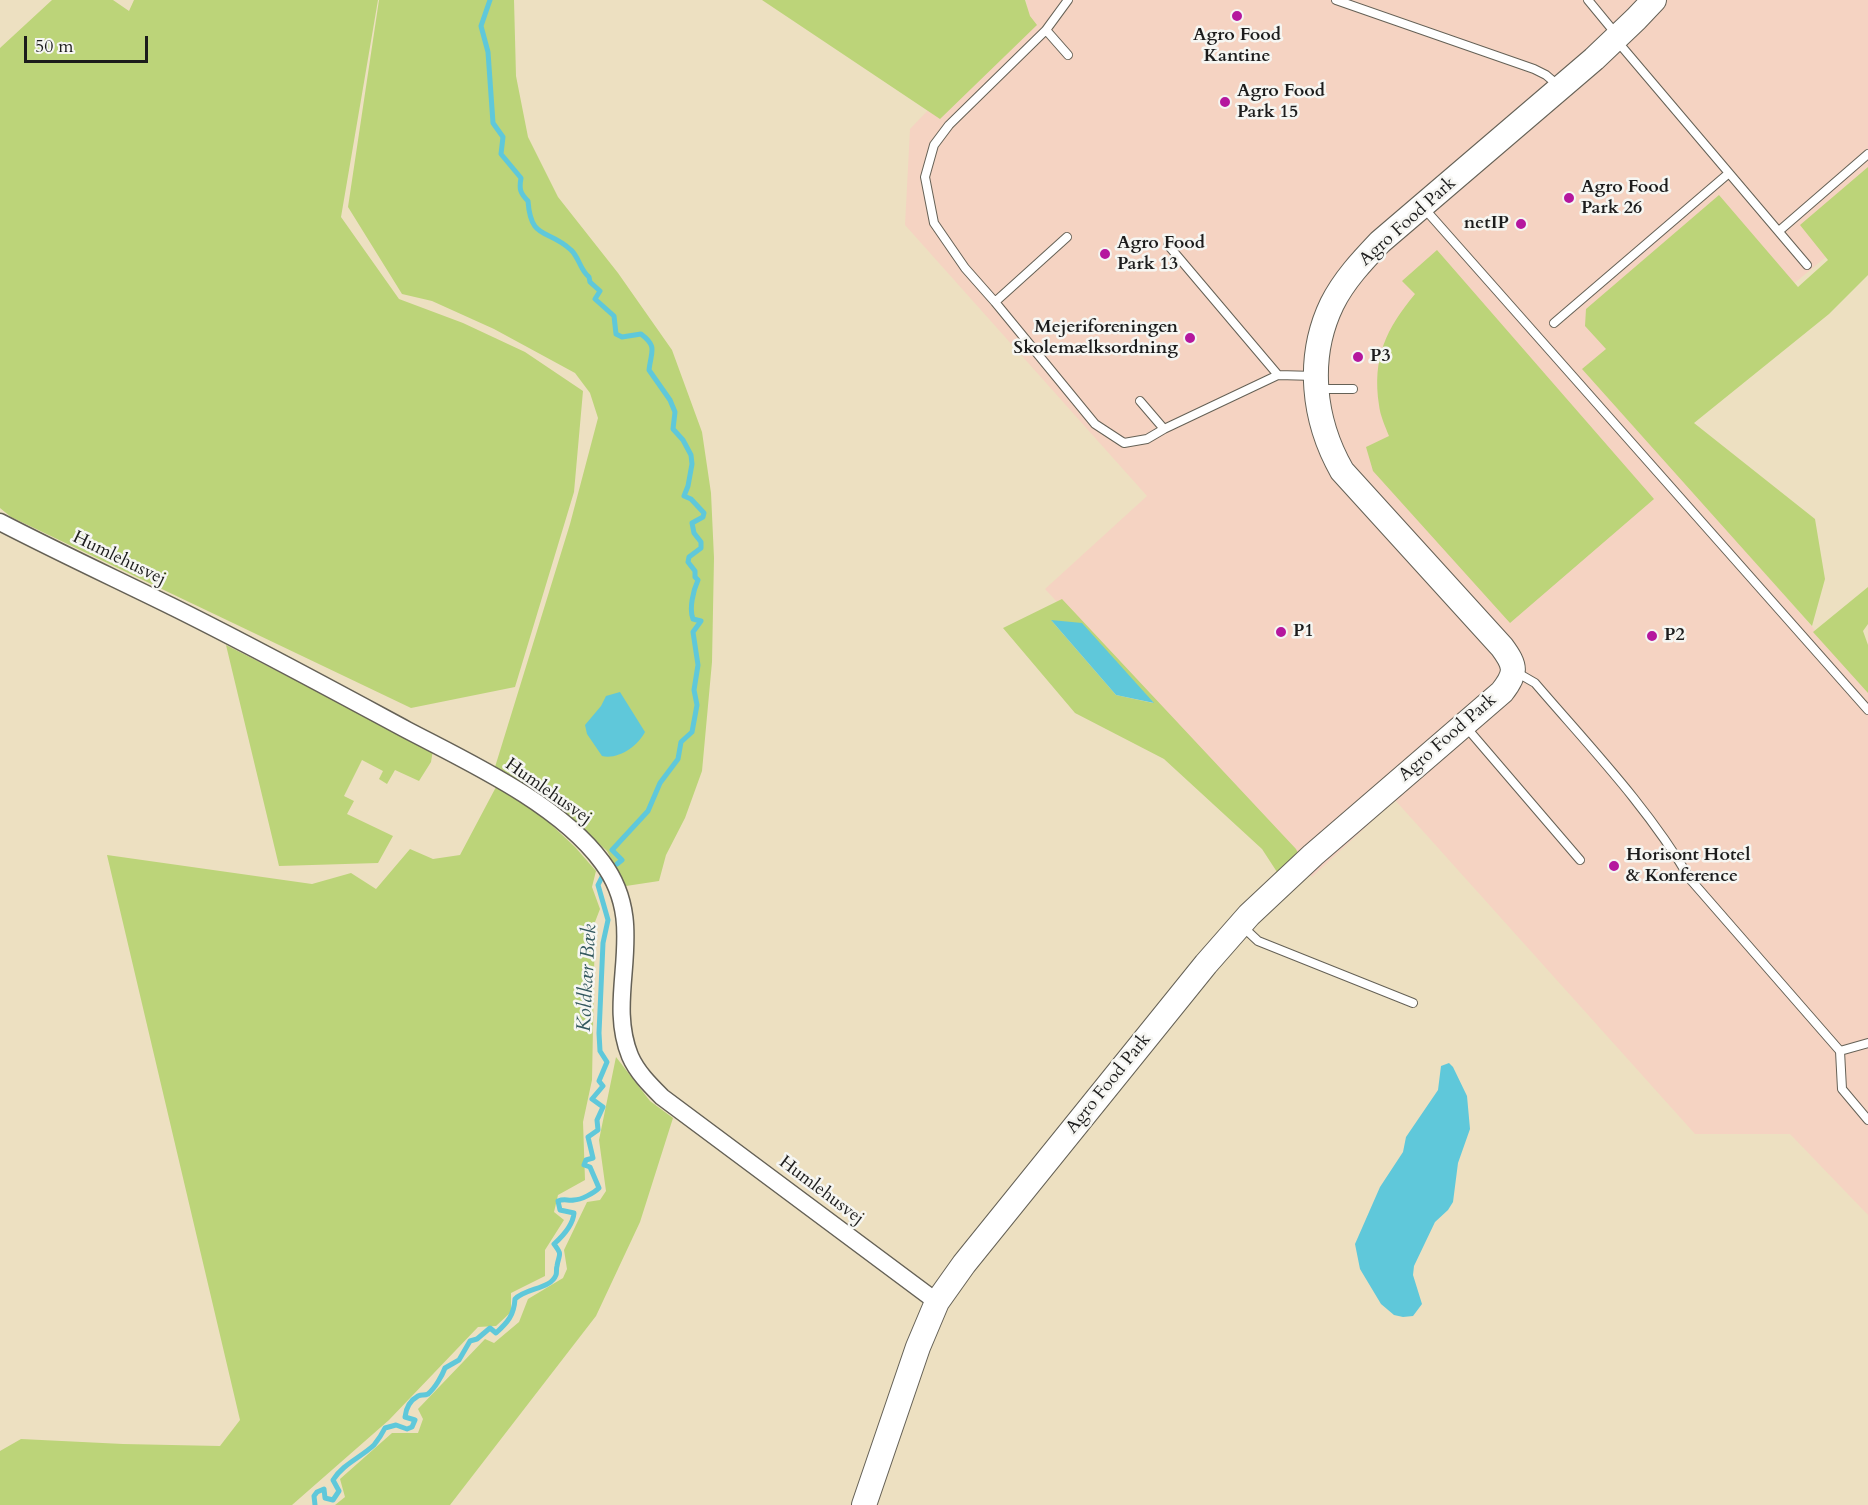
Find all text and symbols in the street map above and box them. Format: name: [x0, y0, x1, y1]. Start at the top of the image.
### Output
marker: Agro Food Kantine: [1230, 9, 1244, 23]
scale bar: [27, 24, 152, 62]
place label: Agro Food Kantine: [1193, 25, 1281, 68]
text: 50 m: [35, 34, 74, 59]
place label: Agro Food Park 15: [1237, 81, 1325, 124]
marker: Agro Food Park 15: [1218, 95, 1232, 109]
street label: Agro Food Park: [1355, 173, 1461, 271]
place label: Agro Food Park 26: [1581, 177, 1669, 219]
marker: Agro Food Park 26: [1562, 191, 1576, 205]
place label: netIP: [1464, 213, 1509, 235]
marker: netIP: [1514, 217, 1528, 231]
place label: Agro Food Park 13: [1117, 233, 1205, 276]
marker: Agro Food Park 13: [1098, 247, 1112, 261]
place label: Mejeriforeningen Skolemælksordning: [1014, 317, 1178, 360]
marker: Mejeriforeningen Skolemælksordning: [1183, 331, 1197, 345]
place label: P3: [1370, 346, 1391, 368]
marker: P3: [1351, 350, 1365, 364]
street label: Humlehusvej: [69, 527, 169, 591]
place label: P1: [1293, 621, 1314, 643]
marker: P1: [1274, 625, 1288, 639]
place label: P2: [1664, 625, 1685, 647]
marker: P2: [1645, 629, 1659, 643]
street label: Agro Food Park: [1395, 690, 1501, 786]
street label: Humlehusvej: [500, 754, 596, 830]
place label: Horisont Hotel & Konference: [1626, 845, 1750, 888]
marker: Horisont Hotel & Konference: [1607, 859, 1621, 873]
water label: Koldkær Bæk: [573, 924, 603, 1032]
street label: Agro Food Park: [1062, 1029, 1156, 1139]
street label: Humlehusvej: [774, 1152, 868, 1230]

